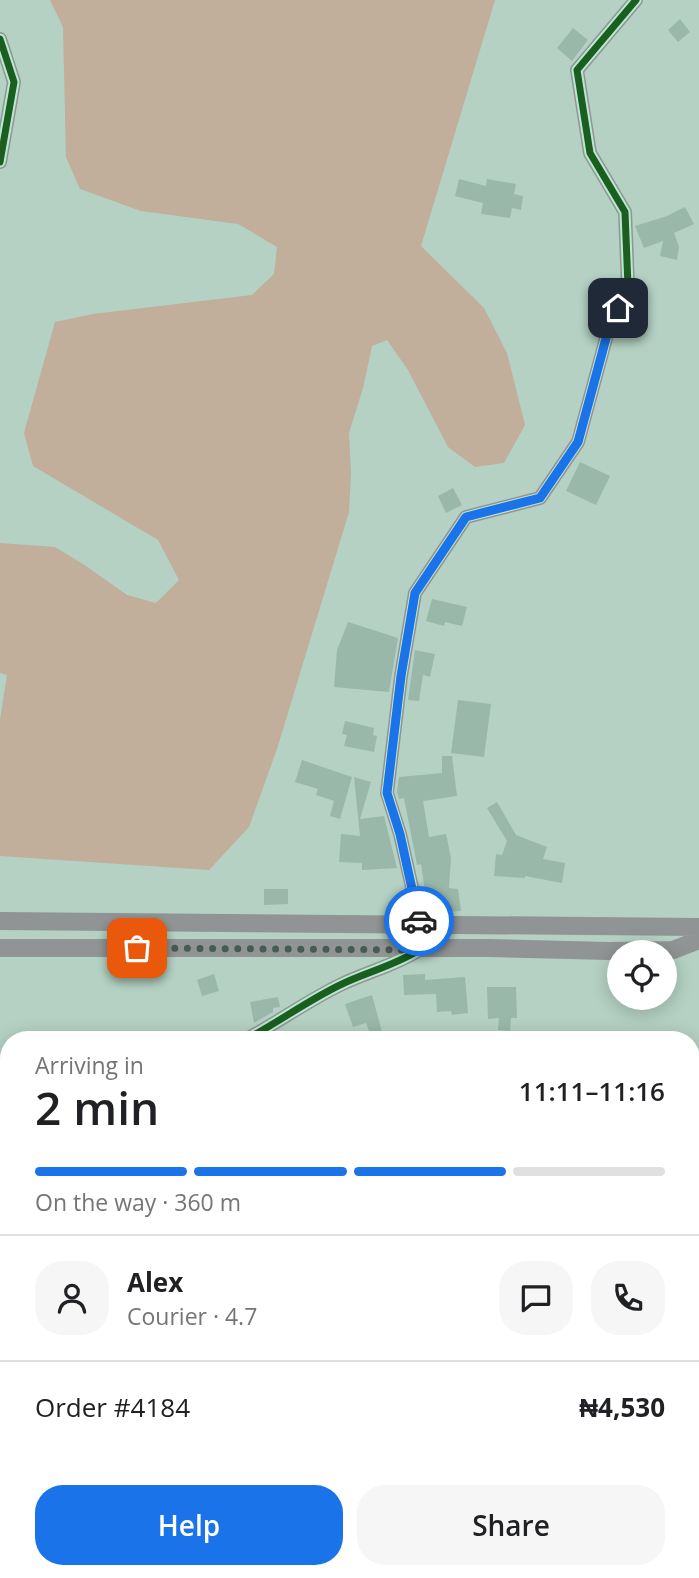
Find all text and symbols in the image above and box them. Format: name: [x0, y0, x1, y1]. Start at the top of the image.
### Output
pin: [588, 278, 648, 338]
icon: home: [599, 289, 637, 327]
courier: [384, 886, 454, 956]
icon: car: [400, 902, 438, 940]
pin: [107, 918, 167, 978]
icon: bag: [118, 929, 156, 967]
map controls: [607, 940, 677, 1010]
button: locate: [607, 940, 677, 1010]
text: Arriving in: [35, 1049, 144, 1081]
text: 11:11–11:16: [519, 1073, 665, 1109]
text: 2 min: [35, 1076, 159, 1138]
text: On the way · 360 m: [35, 1186, 241, 1218]
button: person: [35, 1261, 109, 1335]
button: chat: [499, 1261, 573, 1335]
button: phone: [591, 1261, 665, 1335]
text: Alex: [127, 1264, 183, 1300]
text: Courier · 4.7: [127, 1300, 257, 1332]
text: Order #4184: [35, 1389, 190, 1425]
text: ₦4,530: [579, 1389, 665, 1425]
button: Help: [35, 1485, 343, 1565]
button: Share: [357, 1485, 665, 1565]

